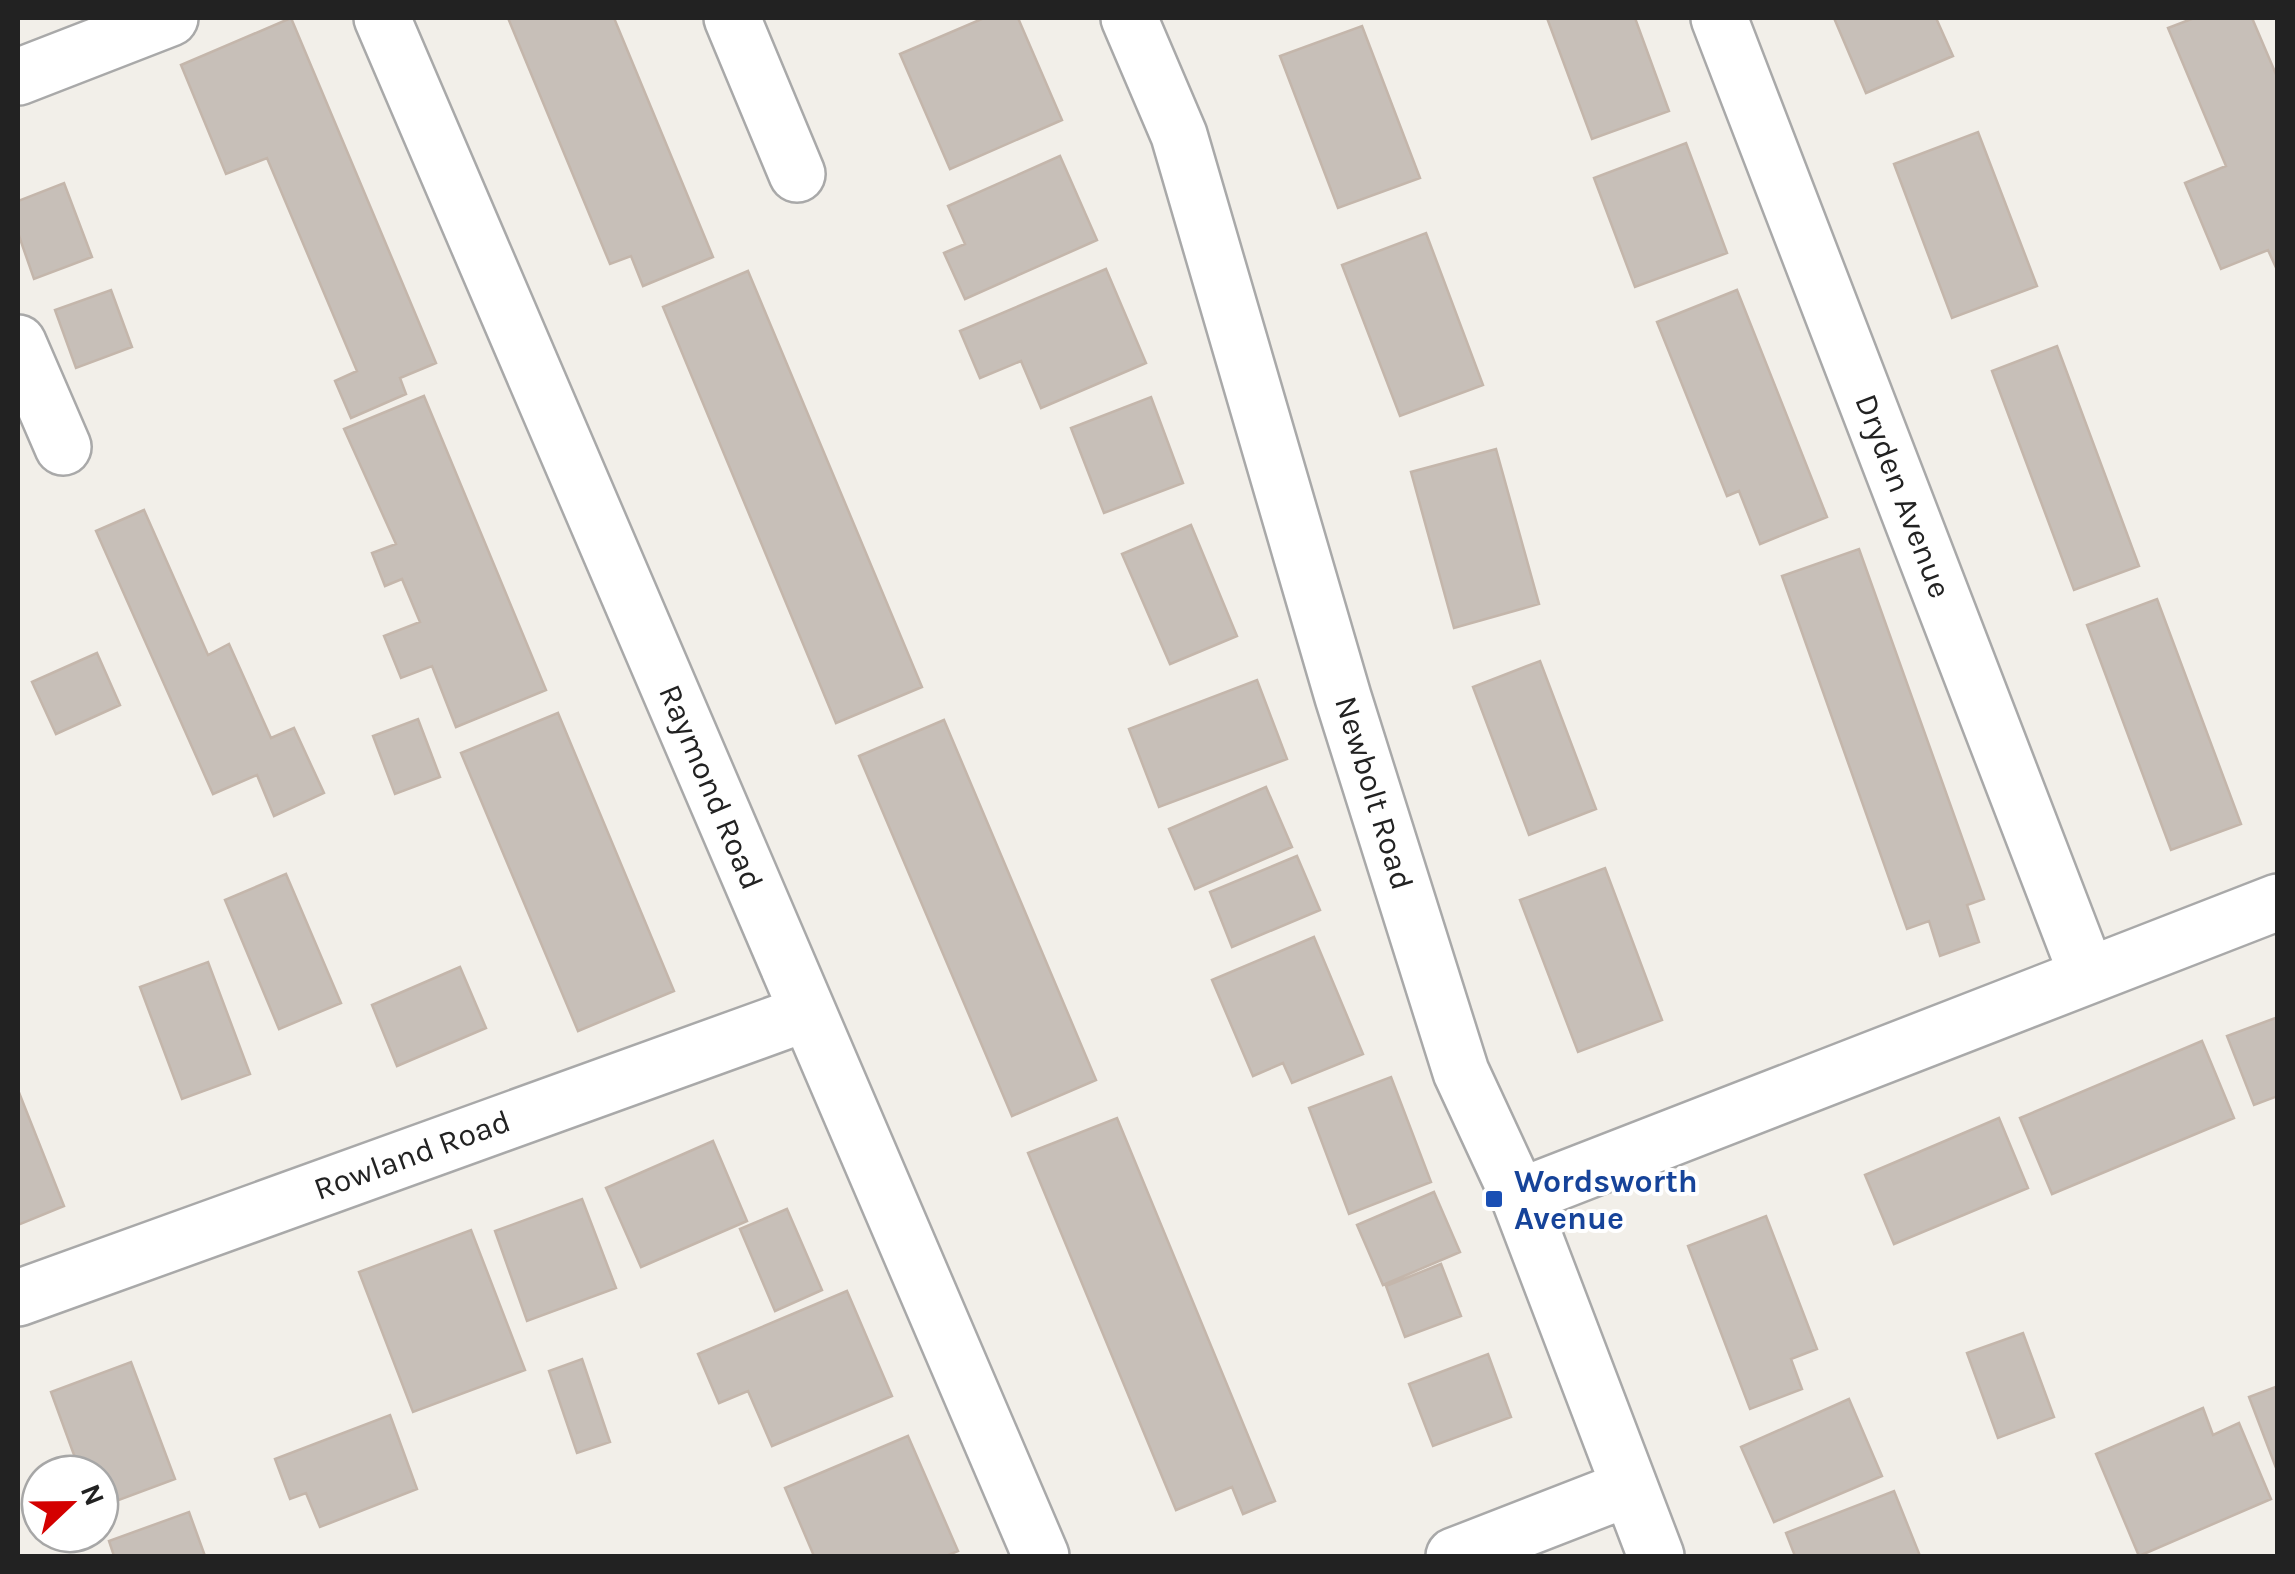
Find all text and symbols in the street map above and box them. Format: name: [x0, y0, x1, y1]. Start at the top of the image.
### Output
street label: Dryden Avenue: [1847, 389, 1959, 603]
street label: Raymond Road: [651, 679, 771, 895]
street label: Newbolt Road: [1327, 692, 1421, 894]
street label: Rowland Road: [309, 1102, 515, 1208]
place label: Wordsworth Avenue: [1514, 1163, 1698, 1237]
marker: Wordsworth Avenue: [1483, 1188, 1505, 1210]
north arrow: [20, 1454, 120, 1554]
text: N: [74, 1479, 112, 1510]

